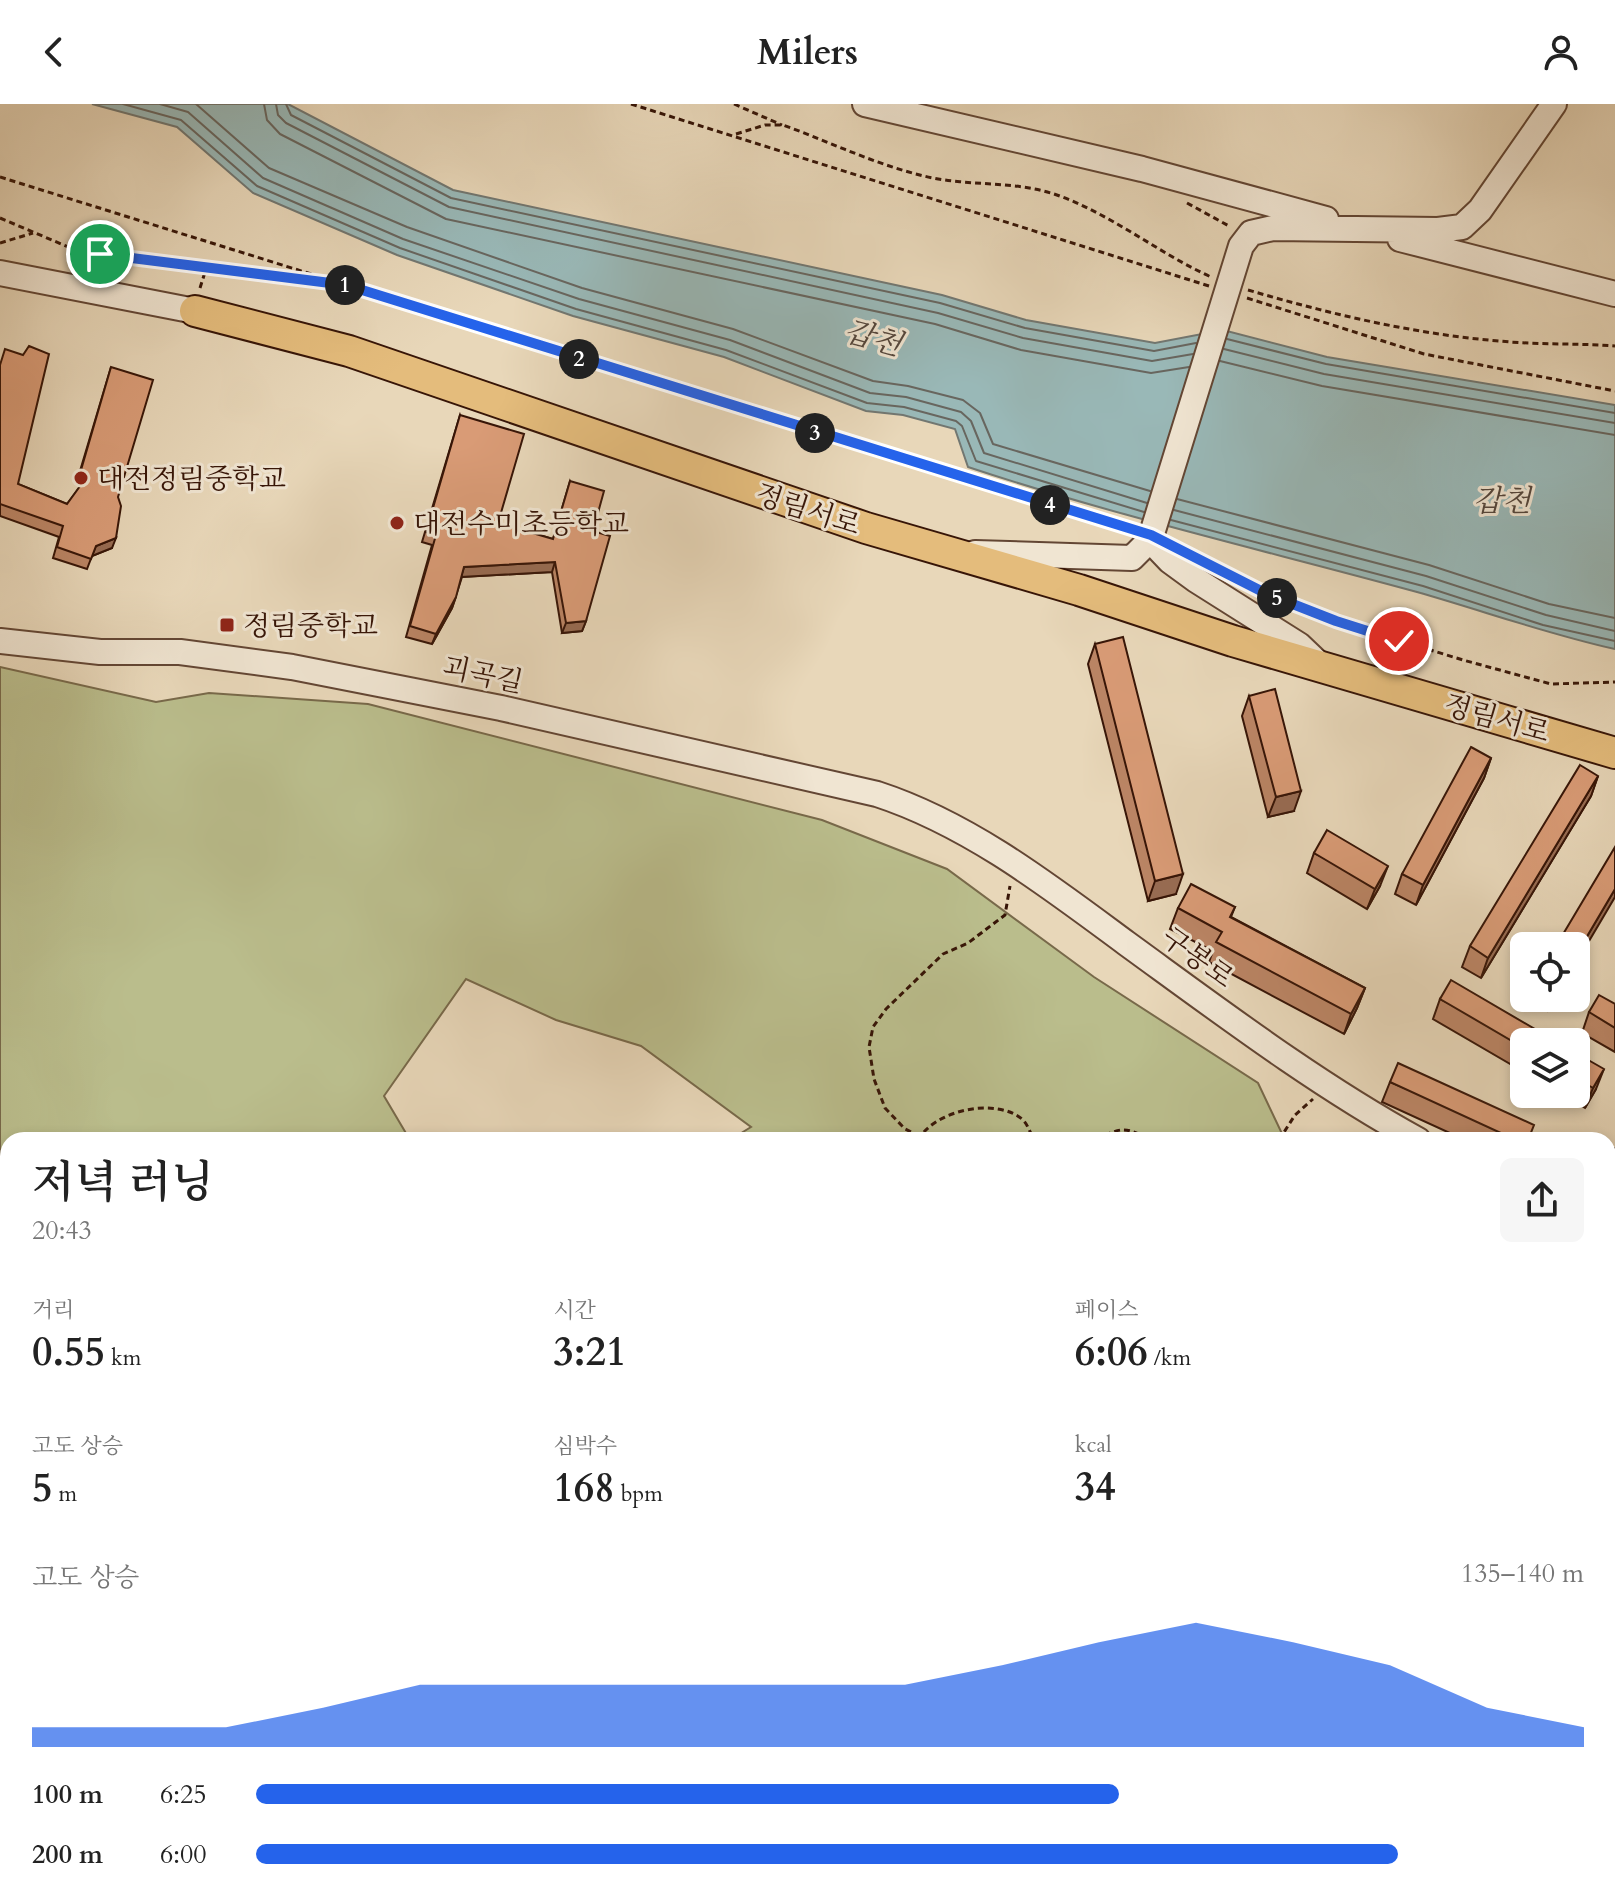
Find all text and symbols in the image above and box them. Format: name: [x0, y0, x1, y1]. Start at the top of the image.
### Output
text: Milers: [757, 28, 858, 77]
icon: back: [32, 30, 76, 74]
icon: person: [1539, 30, 1583, 74]
pin: [66, 220, 134, 288]
icon: arrive: [78, 232, 122, 276]
pin: 1: [325, 265, 365, 305]
text: 1: [339, 270, 351, 300]
water label: 갑천: [839, 311, 908, 367]
pin: 2: [559, 339, 599, 379]
text: 2: [573, 344, 585, 374]
pin: 3: [795, 413, 835, 453]
text: 3: [809, 418, 821, 448]
place label: 대전정림중학교: [97, 460, 286, 498]
marker: 대전정림중학교: [72, 469, 90, 487]
street label: 정림서로: [750, 475, 865, 545]
water label: 갑천: [1473, 481, 1533, 522]
pin: 4: [1030, 485, 1070, 525]
text: 4: [1044, 490, 1056, 520]
place label: 대전수미초등학교: [413, 505, 629, 543]
marker: 대전수미초등학교: [388, 514, 406, 532]
pin: 5: [1257, 578, 1297, 618]
text: 5: [1271, 583, 1283, 613]
place label: 정림중학교: [243, 607, 378, 645]
pin: [1365, 607, 1433, 675]
marker: 정림중학교: [218, 616, 236, 634]
icon: check: [1377, 619, 1421, 663]
street label: 괴곡길: [439, 648, 526, 702]
street label: 정림서로: [1439, 686, 1554, 752]
street label: 구봉로: [1153, 919, 1241, 997]
map controls: [1510, 932, 1590, 1108]
button: locate: [1510, 932, 1590, 1012]
button: layers: [1510, 1028, 1590, 1108]
text: 저녁 러닝: [32, 1153, 214, 1213]
button: share: [1500, 1158, 1584, 1242]
text: 20:43: [32, 1213, 92, 1248]
text: 거리: [32, 1295, 75, 1325]
text: 시간: [553, 1295, 596, 1325]
text: 페이스: [1075, 1295, 1138, 1325]
text: 0.55: [32, 1325, 105, 1380]
text: 3:21: [553, 1325, 626, 1380]
text: 6:06: [1075, 1325, 1148, 1380]
text: km: [105, 1343, 141, 1373]
text: /km: [1148, 1343, 1191, 1373]
text: kcal: [1075, 1430, 1112, 1460]
text: 고도 상승: [32, 1431, 123, 1461]
text: 심박수: [553, 1431, 617, 1461]
text: 34: [1075, 1460, 1116, 1515]
text: 5: [32, 1461, 53, 1516]
text: 168: [553, 1461, 615, 1516]
text: m: [53, 1479, 77, 1509]
text: bpm: [615, 1479, 663, 1509]
text: 135–140 m: [1461, 1556, 1584, 1591]
text: 고도 상승: [32, 1560, 139, 1595]
text: 100 m: [32, 1777, 103, 1812]
text: 6:25: [160, 1777, 207, 1812]
text: 200 m: [32, 1837, 103, 1872]
text: 6:00: [160, 1837, 207, 1872]

